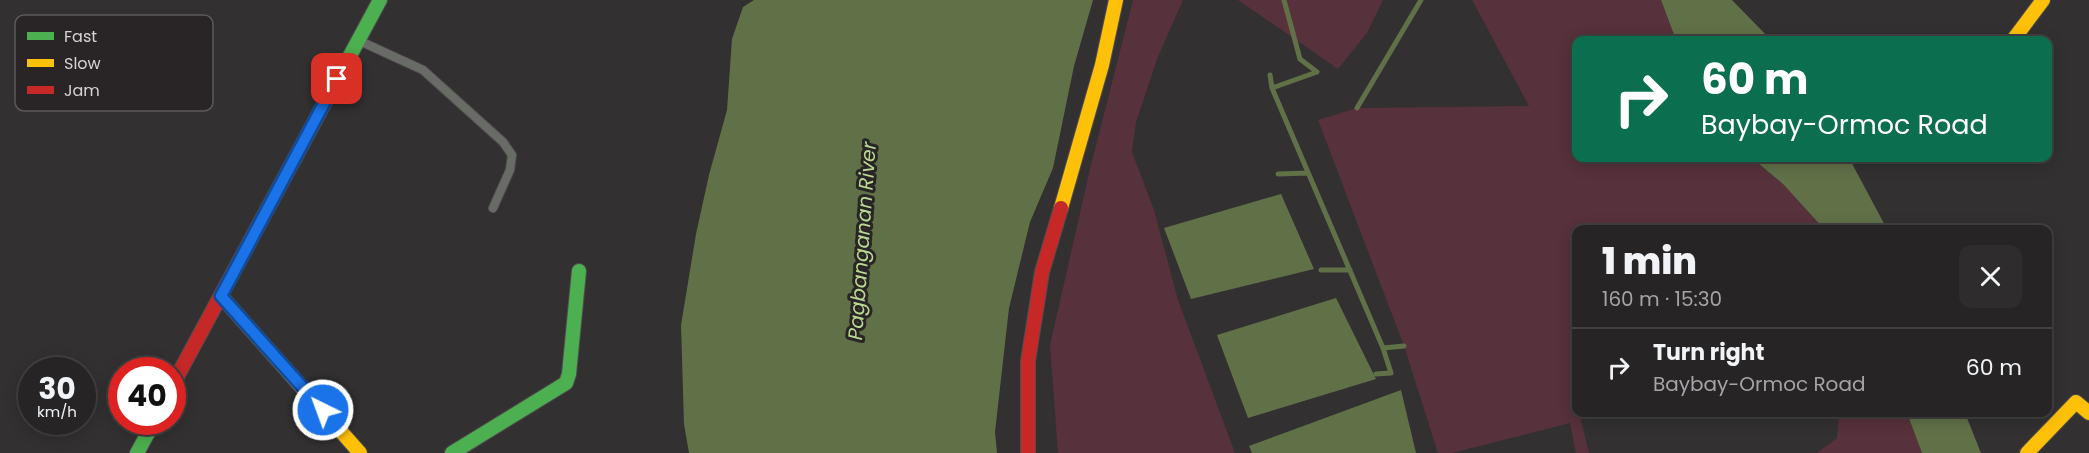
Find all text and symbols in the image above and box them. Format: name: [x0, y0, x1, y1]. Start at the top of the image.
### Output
legend: [15, 15, 213, 111]
text: Fast: [64, 25, 97, 48]
text: 60 m: [1701, 50, 1809, 109]
text: Slow: [64, 52, 101, 75]
pin: [311, 53, 362, 104]
icon: right: [1602, 60, 1680, 138]
icon: arrive: [320, 62, 353, 95]
text: Jam: [64, 79, 100, 102]
text: Baybay-Ormoc Road: [1701, 106, 1988, 143]
water label: Pagbanganan River: [841, 140, 883, 341]
text: 1 min: [1602, 236, 1697, 287]
button: close: [1959, 245, 2022, 308]
text: 160 m · 15:30: [1602, 285, 1722, 313]
text: Turn right: [1653, 337, 1764, 368]
icon: right: [1602, 351, 1635, 384]
text: 60 m: [1966, 352, 2022, 383]
speed limit sign: 40: [108, 357, 186, 435]
text: 30: [38, 367, 76, 410]
text: Baybay-Ormoc Road: [1653, 370, 1865, 398]
position arrow: [291, 378, 355, 442]
text: km/h: [37, 401, 77, 422]

